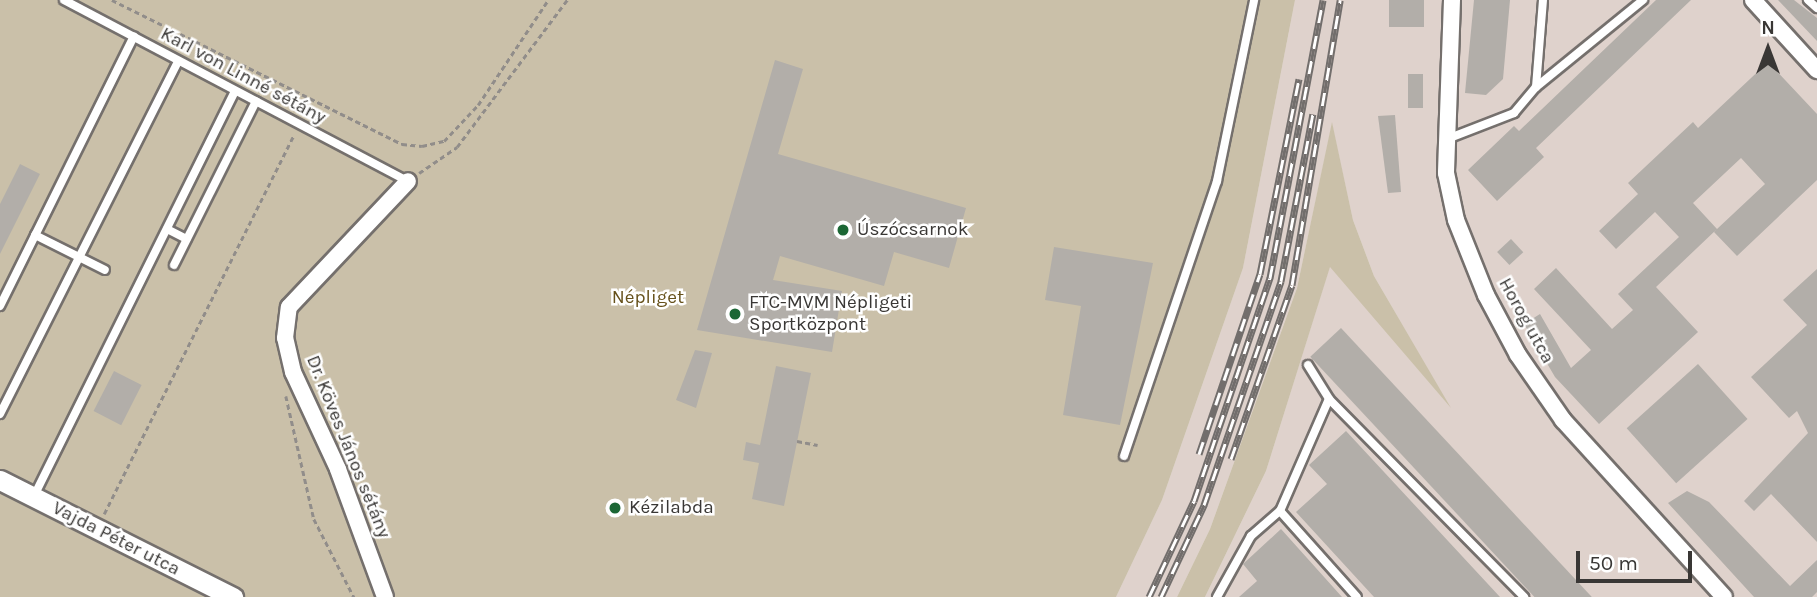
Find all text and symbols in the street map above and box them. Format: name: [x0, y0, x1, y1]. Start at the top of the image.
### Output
north arrow: [1733, 14, 1803, 84]
text: N: [1761, 17, 1775, 39]
street label: Karl von Linné sétány: [156, 23, 330, 129]
place label: Úszócsarnok: [857, 219, 968, 241]
marker: Úszócsarnok: [835, 222, 851, 238]
street label: Horog utca: [1493, 274, 1559, 368]
park label: Népliget: [612, 287, 684, 309]
place label: FTC-MVM Népligeti Sportközpont: [749, 292, 912, 336]
marker: FTC-MVM Népligeti Sportközpont: [727, 306, 743, 322]
street label: Dr. Köves János sétány: [301, 352, 395, 542]
street label: Vajda Péter utca: [48, 497, 184, 581]
place label: Kézilabda: [629, 497, 714, 519]
marker: Kézilabda: [607, 500, 623, 516]
scale bar: [1579, 538, 1694, 582]
text: 50 m: [1589, 551, 1638, 575]

